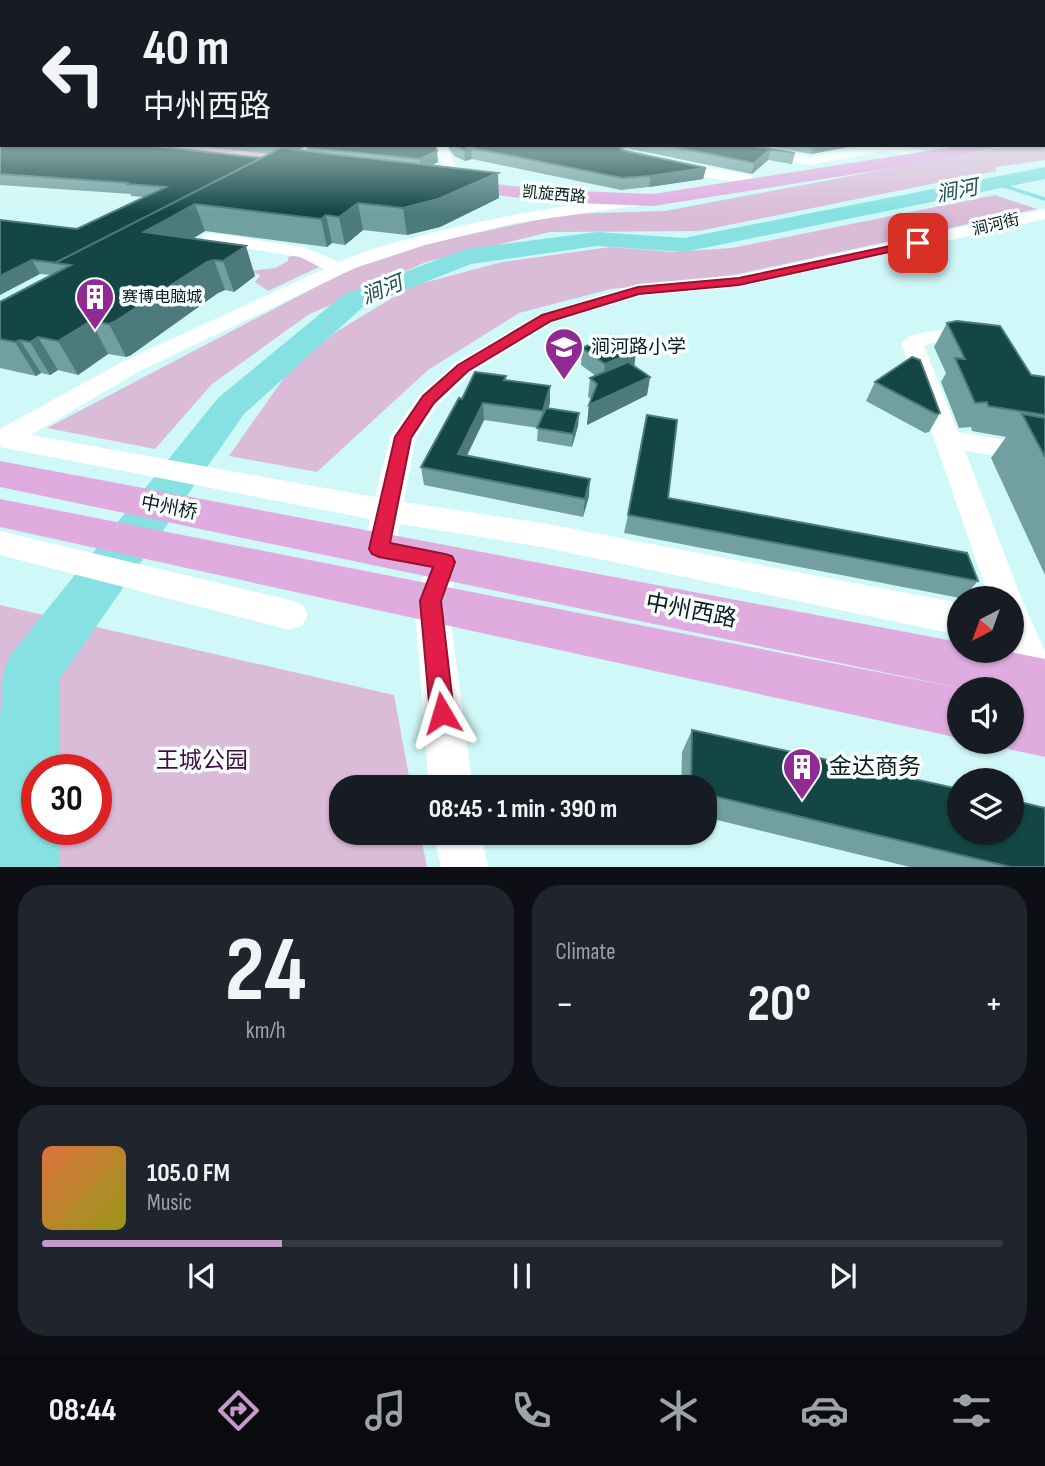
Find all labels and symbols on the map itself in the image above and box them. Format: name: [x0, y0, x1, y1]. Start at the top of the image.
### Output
water label: 涧河: [934, 174, 984, 207]
street label: 凯旋西路: [521, 183, 587, 207]
street label: 涧河街: [970, 210, 1022, 240]
pin: [888, 213, 948, 273]
water label: 涧河: [358, 269, 410, 309]
building icon: 赛博电脑城: [74, 276, 116, 331]
place label: 赛博电脑城: [122, 288, 202, 307]
school or university icon: 涧河路小学: [543, 326, 585, 381]
place label: 涧河路小学: [591, 336, 686, 359]
street label: 中州桥: [139, 491, 199, 525]
north arrow: [947, 586, 1024, 663]
street label: 中州西路: [643, 588, 739, 634]
position arrow: [405, 676, 479, 750]
building icon: 金达商务: [781, 746, 823, 801]
park label: 王城公园: [156, 747, 248, 775]
place label: 金达商务: [829, 753, 921, 781]
speed limit sign: 30: [21, 754, 112, 845]

